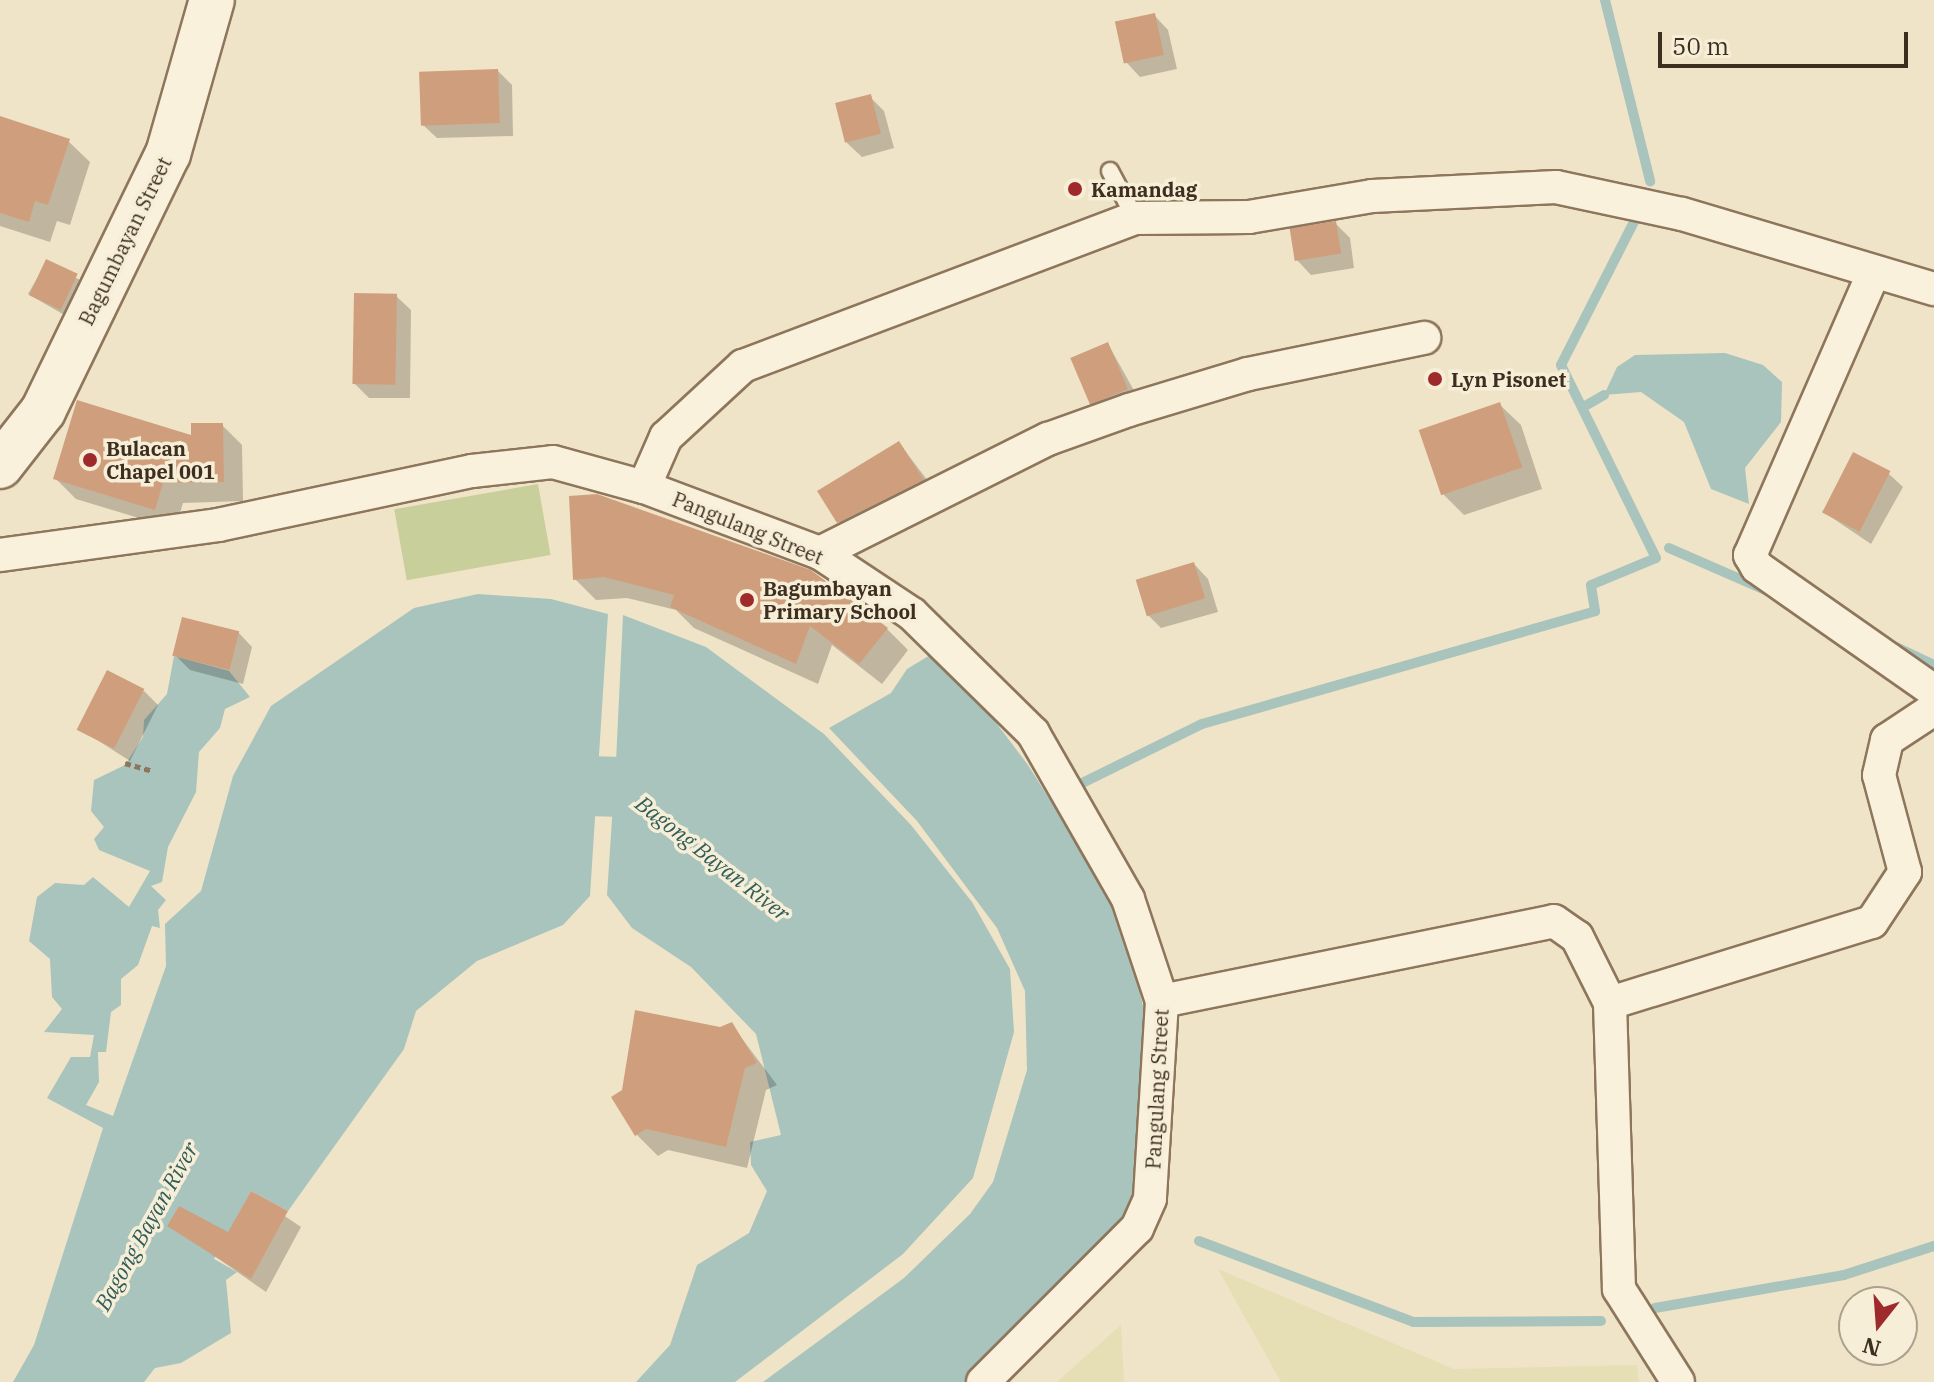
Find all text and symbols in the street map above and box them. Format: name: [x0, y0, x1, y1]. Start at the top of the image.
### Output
scale bar: [1662, 16, 1912, 66]
text: 50 m: [1672, 30, 1729, 62]
street label: Bagumbayan Street: [74, 153, 176, 329]
place label: Kamandag: [1091, 177, 1197, 201]
marker: Kamandag: [1066, 180, 1084, 198]
place label: Lyn Pisonet: [1451, 367, 1566, 391]
marker: Lyn Pisonet: [1426, 370, 1444, 388]
place label: Bulacan Chapel 001: [106, 436, 215, 483]
marker: Bulacan Chapel 001: [81, 451, 99, 469]
street label: Pangulang Street: [669, 487, 827, 569]
place label: Bagumbayan Primary School: [763, 576, 917, 623]
marker: Bagumbayan Primary School: [738, 591, 756, 609]
water label: Bagong Bayan River: [631, 790, 795, 926]
street label: Pangulang Street: [1141, 1008, 1173, 1170]
water label: Bagong Bayan River: [89, 1137, 203, 1315]
north arrow: [1838, 1286, 1918, 1366]
text: N: [1859, 1331, 1884, 1364]

